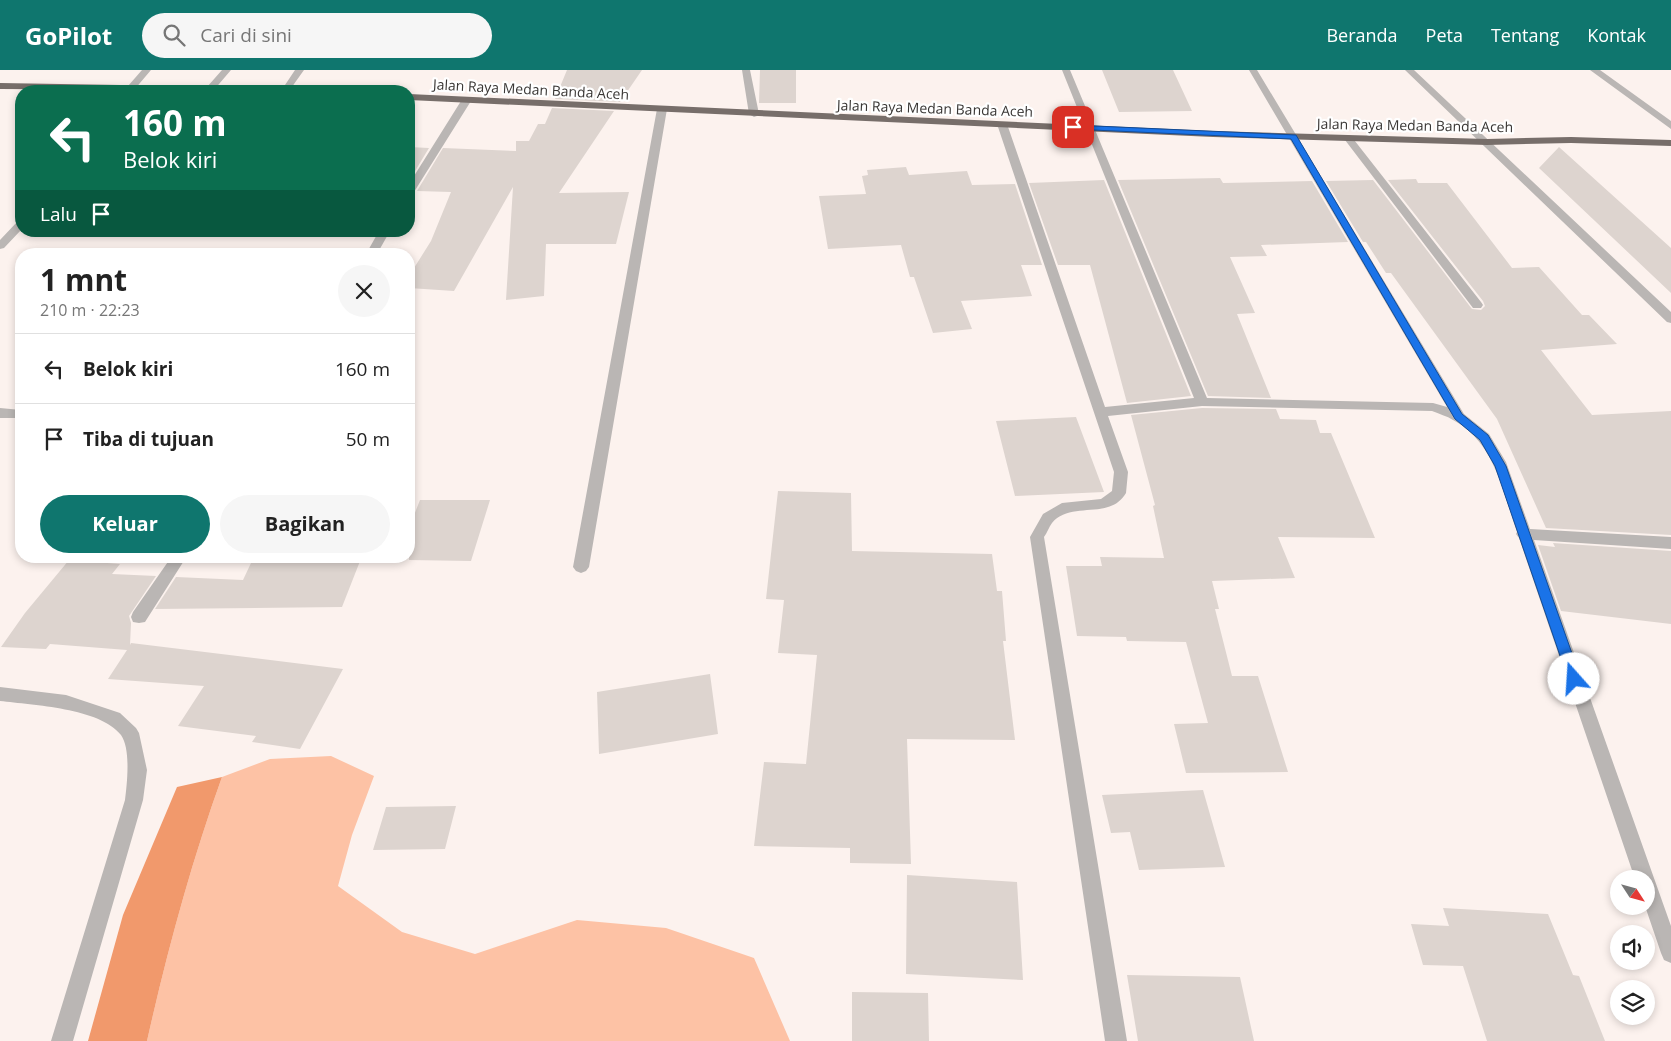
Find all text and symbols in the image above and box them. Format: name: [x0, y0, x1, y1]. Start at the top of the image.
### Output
search box: [142, 13, 492, 58]
text: GoPilot: [25, 19, 112, 52]
icon: search: [160, 21, 188, 49]
text: Cari di sini: [200, 22, 292, 48]
text: Beranda: [1326, 23, 1398, 47]
text: Peta: [1426, 23, 1463, 47]
text: Tentang: [1491, 23, 1559, 47]
text: Kontak: [1587, 23, 1646, 47]
street label: Jalan Raya Medan Banda Aceh: [430, 74, 630, 104]
street label: Jalan Raya Medan Banda Aceh: [835, 95, 1033, 121]
text: 160 m: [123, 99, 227, 146]
icon: left: [40, 105, 105, 170]
pin: [1052, 106, 1094, 148]
icon: arrive: [1059, 113, 1087, 141]
street label: Jalan Raya Medan Banda Aceh: [1315, 114, 1513, 136]
text: Belok kiri: [123, 144, 217, 174]
icon: arrive: [87, 200, 115, 228]
text: Lalu: [40, 201, 77, 227]
text: 1 mnt: [40, 259, 127, 300]
button: close: [338, 265, 390, 317]
text: 210 m · 22:23: [40, 299, 140, 321]
icon: left: [40, 355, 68, 383]
text: Belok kiri: [83, 356, 173, 382]
text: 160 m: [335, 356, 390, 382]
icon: arrive: [40, 425, 68, 453]
text: Tiba di tujuan: [83, 426, 214, 452]
text: 50 m: [346, 426, 390, 452]
button: Keluar: [40, 495, 210, 553]
button: Bagikan: [220, 495, 390, 553]
position arrow: [1547, 652, 1599, 704]
north arrow: [1610, 870, 1655, 915]
map controls: [1610, 870, 1655, 1025]
button: sound: [1610, 925, 1655, 970]
button: layers: [1610, 980, 1655, 1025]

